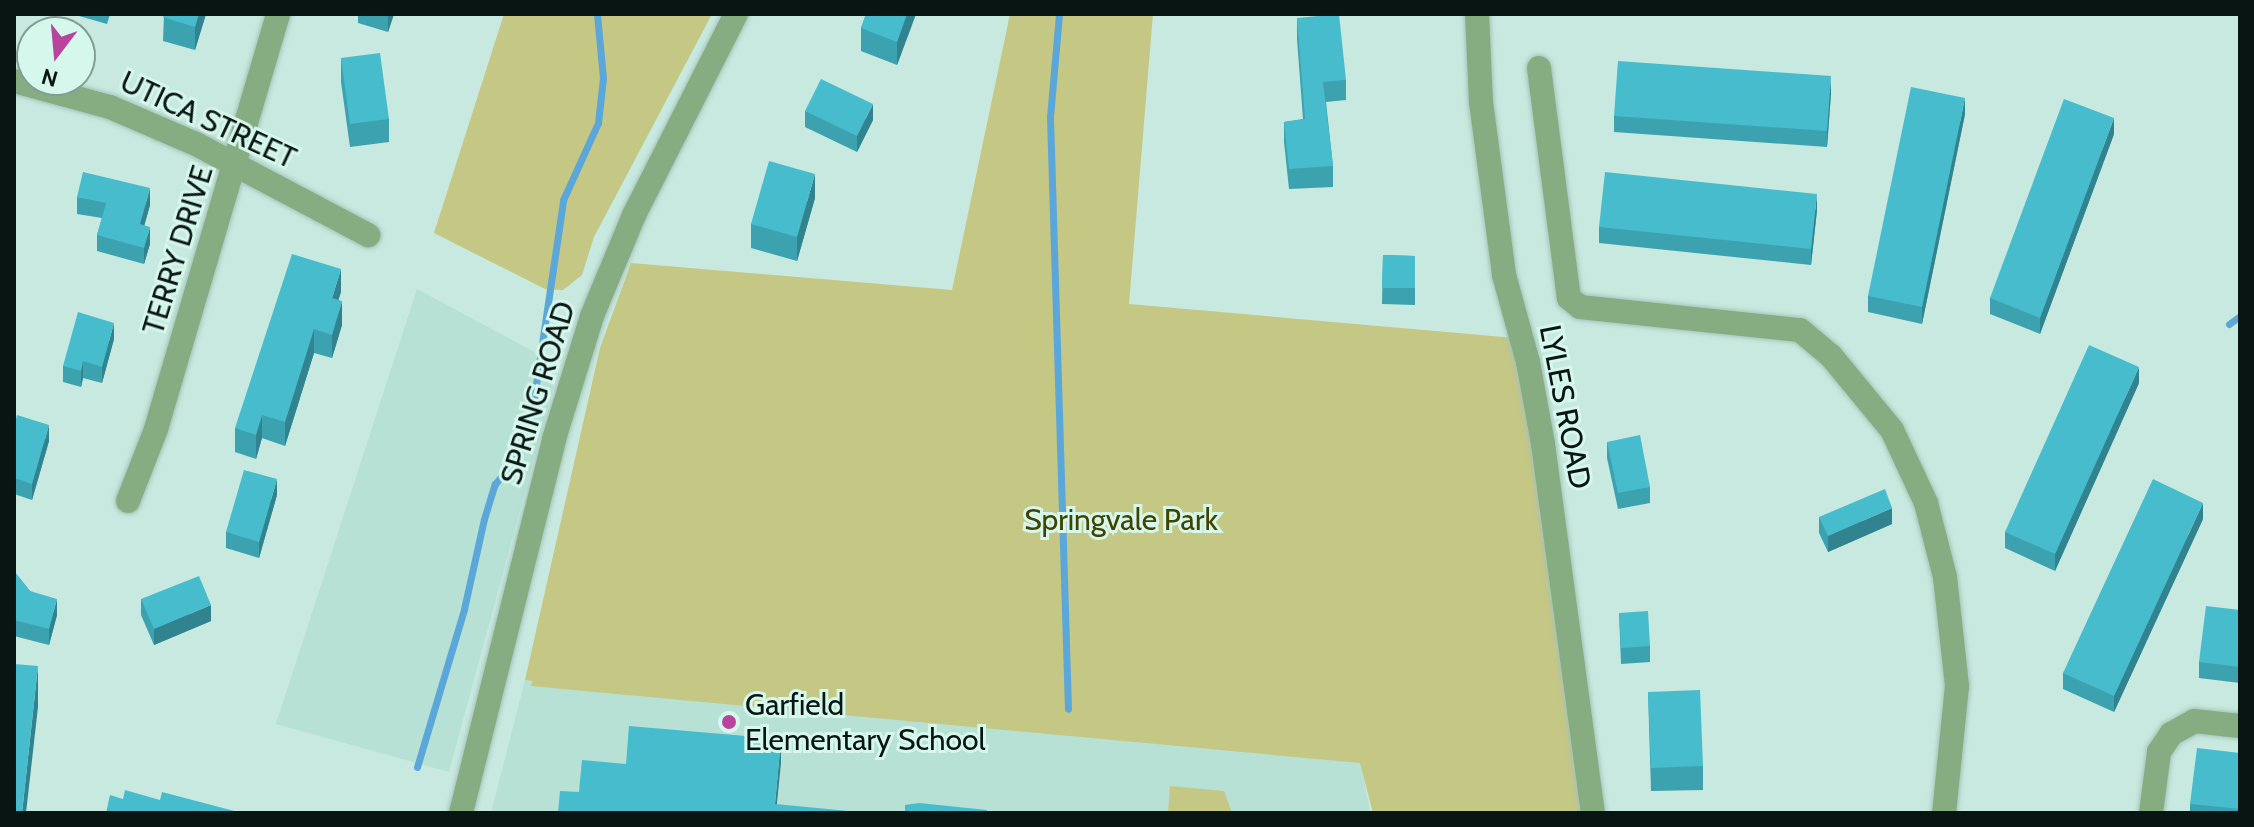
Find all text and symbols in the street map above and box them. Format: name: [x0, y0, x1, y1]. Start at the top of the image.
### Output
north arrow: [16, 16, 96, 96]
text: N: [39, 63, 61, 93]
street label: UTICA STREET: [114, 64, 302, 176]
street label: TERRY DRIVE: [135, 161, 221, 339]
street label: SPRING ROAD: [493, 297, 583, 489]
street label: LYLES ROAD: [1531, 322, 1599, 492]
park label: Springvale Park: [1024, 502, 1218, 538]
place label: Garfield Elementary School: [745, 687, 985, 758]
marker: Garfield Elementary School: [720, 713, 738, 731]

